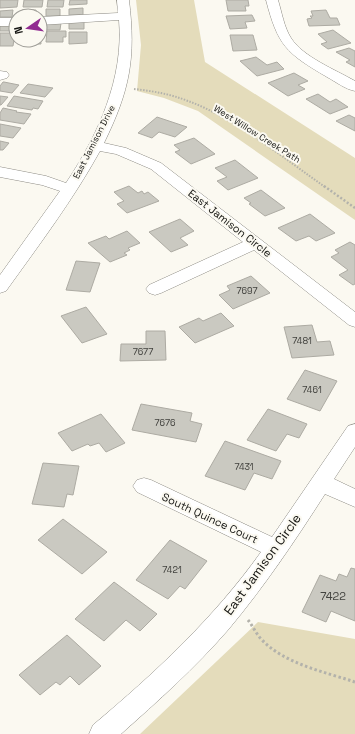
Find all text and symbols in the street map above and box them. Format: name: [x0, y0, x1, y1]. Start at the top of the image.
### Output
north arrow: [8, 8, 48, 48]
text: N: [11, 25, 26, 35]
street label: West Willow Creek Path: [211, 102, 303, 166]
street label: East Jamison Drive: [70, 103, 118, 181]
street label: East Jamison Circle: [185, 186, 275, 260]
house number: 7697: [237, 285, 257, 297]
house number: 7481: [292, 335, 312, 347]
house number: 7677: [133, 346, 153, 358]
house number: 7461: [302, 384, 322, 396]
house number: 7676: [155, 417, 176, 429]
house number: 7431: [234, 461, 254, 473]
street label: South Quince Court: [160, 490, 260, 546]
street label: East Jamison Circle: [220, 510, 305, 618]
house number: 7421: [162, 564, 182, 576]
house number: 7422: [320, 589, 346, 603]

